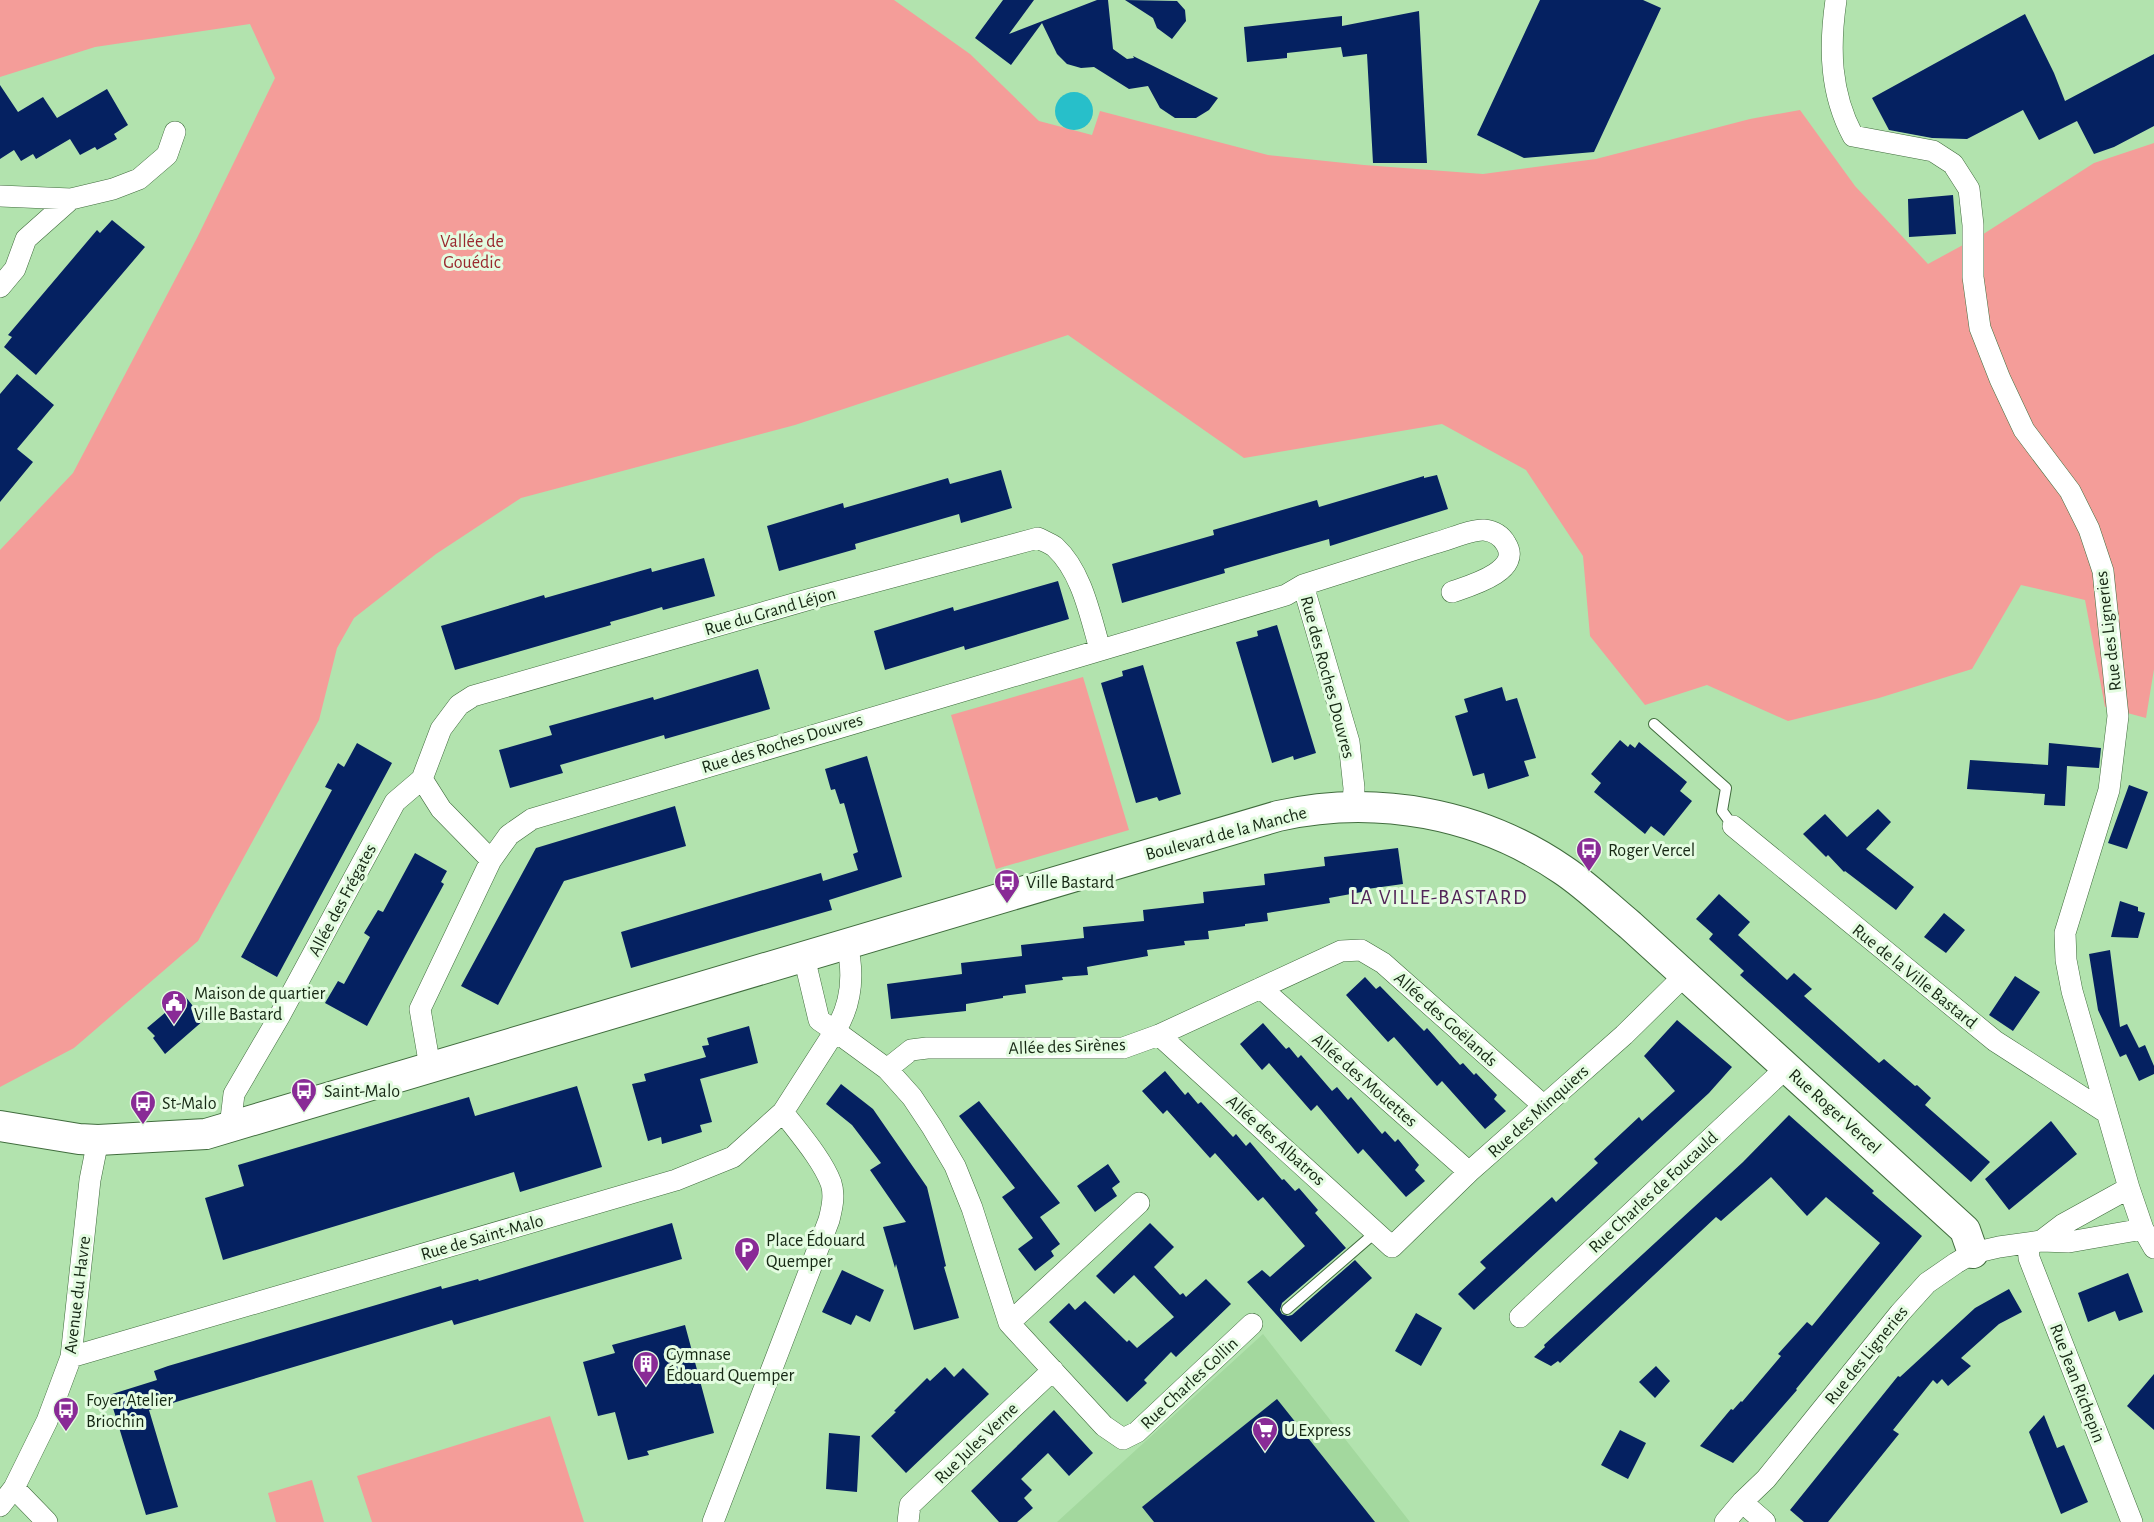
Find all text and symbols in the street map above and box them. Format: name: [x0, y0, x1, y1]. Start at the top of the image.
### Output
park label: Vallée de Gouédic: [440, 233, 504, 272]
street label: Rue des Ligneries: [2093, 570, 2125, 692]
street label: Rue du Grand Léjon: [703, 585, 838, 639]
street label: Rue des Roches Douvres: [1297, 594, 1357, 760]
street label: Rue des Roches Douvres: [700, 711, 865, 777]
street label: Boulevard de la Manche: [1144, 804, 1309, 864]
bus stop icon: Roger Vercel: [1574, 835, 1604, 873]
street label: Allée des Frégates: [306, 841, 380, 960]
place label: Roger Vercel: [1608, 842, 1695, 860]
bus stop icon: Ville Bastard: [992, 867, 1022, 905]
place label: Ville Bastard: [1026, 874, 1114, 892]
district label: LA VILLE-BASTARD: [1350, 887, 1528, 908]
street label: Rue de la Ville Bastard: [1849, 921, 1980, 1032]
street label: Allée des Goëlands: [1390, 969, 1500, 1070]
place label: Maison de quartier Ville Bastard: [194, 985, 326, 1024]
public building icon: Maison de quartier Ville Bastard: [159, 988, 189, 1026]
street label: Allée des Mouettes: [1308, 1031, 1420, 1131]
street label: Allée des Sirènes: [1008, 1036, 1126, 1058]
street label: Rue des Minquiers: [1485, 1062, 1592, 1161]
street label: Rue Roger Vercel: [1785, 1066, 1884, 1158]
bus stop icon: Saint-Malo: [289, 1076, 319, 1114]
place label: Saint-Malo: [324, 1083, 400, 1101]
bus stop icon: St-Malo: [128, 1088, 158, 1126]
street label: Allée des Albatros: [1223, 1092, 1328, 1189]
place label: St-Malo: [162, 1095, 217, 1113]
street label: Rue Charles de Foucauld: [1586, 1129, 1722, 1257]
street label: Rue de Saint-Malo: [419, 1212, 546, 1264]
place label: Place Édouard Quemper: [766, 1229, 865, 1271]
street label: Avenue du Havre: [62, 1235, 94, 1355]
parking icon: Place Édouard Quemper: [732, 1235, 762, 1273]
street label: Rue des Ligneries: [1822, 1303, 1912, 1408]
street label: Rue Jean Richepin: [2046, 1321, 2108, 1445]
street label: Rue Charles Collin: [1138, 1334, 1242, 1433]
place label: Gymnase Édouard Quemper: [666, 1346, 795, 1385]
building icon: Gymnase Édouard Quemper: [631, 1349, 661, 1387]
place label: Foyer Atelier Briochin: [86, 1392, 173, 1431]
bus stop icon: Foyer Atelier Briochin: [51, 1395, 81, 1433]
street label: Rue Jules Verne: [932, 1400, 1022, 1488]
supermarket icon: U Express: [1250, 1415, 1280, 1453]
place label: U Express: [1284, 1422, 1351, 1440]

